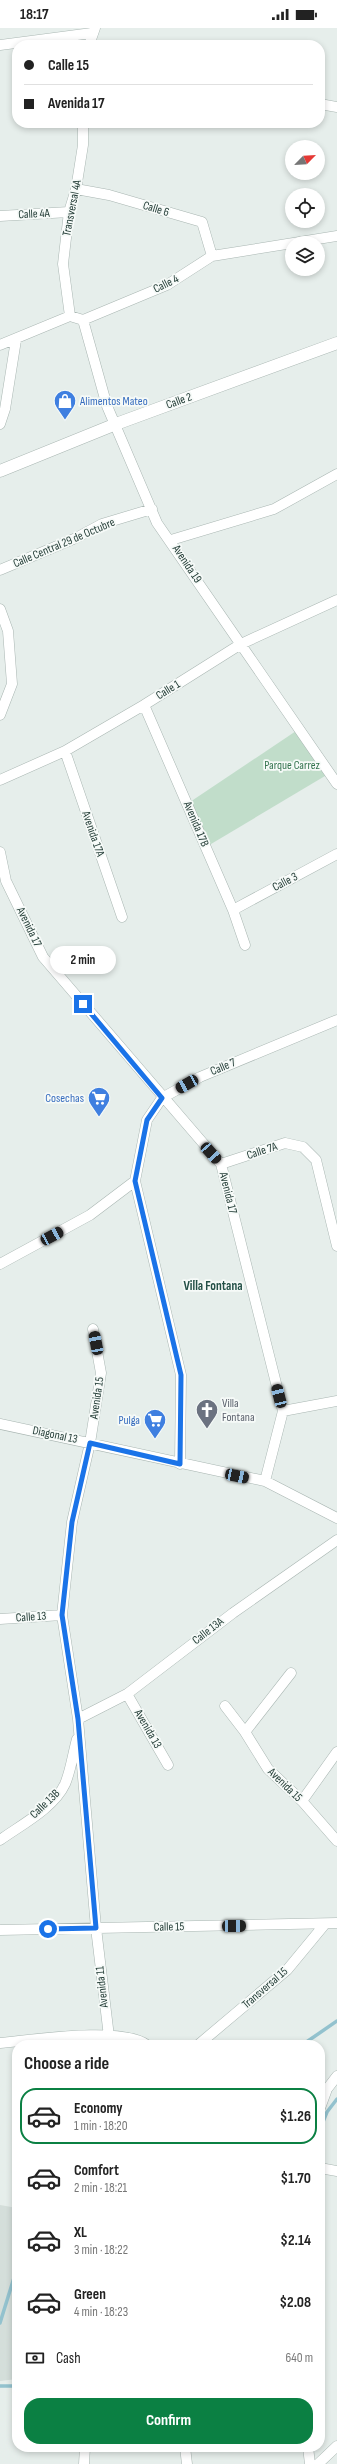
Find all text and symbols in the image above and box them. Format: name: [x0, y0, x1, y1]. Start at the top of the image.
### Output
text: 18:17: [20, 5, 49, 24]
text: Calle 15: [48, 56, 89, 75]
text: Avenida 17: [48, 94, 104, 113]
north arrow: [285, 140, 325, 180]
map controls: [285, 140, 325, 276]
street label: Transversal 4A: [59, 178, 85, 237]
button: locate: [285, 188, 325, 228]
street label: Calle 6: [141, 198, 171, 220]
street label: Calle 4A: [18, 206, 51, 222]
button: layers: [285, 236, 325, 276]
street label: Calle 4: [151, 271, 181, 297]
shop icon: Alimentos Mateo: [52, 388, 78, 421]
street label: Calle 2: [164, 389, 194, 413]
place label: Alimentos Mateo: [79, 394, 148, 409]
street label: Calle Central 29 de Octubre: [11, 515, 117, 571]
street label: Avenida 19: [168, 541, 205, 586]
street label: Calle 1: [153, 676, 184, 703]
park label: Parque Carrez: [264, 758, 320, 773]
street label: Avenida 17B: [179, 798, 212, 849]
street label: Avenida 17A: [78, 808, 108, 860]
street label: Calle 3: [270, 869, 300, 895]
street label: Avenida 17: [13, 904, 45, 949]
callout: 2 min: [50, 946, 116, 974]
text: 2 min: [71, 952, 95, 968]
route end: [74, 995, 92, 1013]
street label: Calle 7: [208, 1055, 238, 1079]
car: [174, 1073, 200, 1095]
supermarket icon: Cosechas: [86, 1085, 112, 1118]
place label: Cosechas: [45, 1091, 84, 1106]
street label: Calle 7A: [245, 1139, 280, 1163]
car: [199, 1140, 223, 1166]
street label: Avenida 17: [215, 1170, 240, 1215]
car: [39, 1225, 65, 1247]
district label: Villa Fontana: [184, 1278, 243, 1294]
car: [88, 1330, 104, 1356]
street label: Avenida 15: [86, 1376, 107, 1421]
car: [270, 1383, 288, 1409]
place label: Villa Fontana: [222, 1396, 255, 1425]
church icon: Villa Fontana: [194, 1397, 220, 1430]
supermarket icon: Pulga: [142, 1407, 168, 1440]
place label: Pulga: [118, 1413, 140, 1428]
street label: Diagonal 13: [31, 1423, 79, 1447]
car: [224, 1468, 250, 1484]
street label: Calle 13: [15, 1608, 47, 1626]
street label: Calle 13A: [189, 1614, 227, 1648]
street label: Avenida 13: [130, 1706, 165, 1751]
street label: Avenida 15: [264, 1764, 306, 1805]
street label: Calle 13B: [27, 1786, 63, 1822]
street label: Calle 15: [154, 1919, 185, 1935]
route start: [39, 1920, 57, 1938]
car: [222, 1920, 246, 1932]
street label: Transversal 15: [239, 1964, 291, 2012]
street label: Avenida 11: [92, 1965, 112, 2010]
text: Choose a ride: [24, 2053, 109, 2074]
icon: car: [26, 2098, 62, 2134]
text: Economy: [74, 2099, 123, 2118]
text: $1.26: [280, 2107, 311, 2126]
text: 1 min · 18:20: [74, 2118, 128, 2134]
icon: car: [26, 2160, 62, 2196]
text: Comfort: [74, 2161, 119, 2180]
text: $1.70: [281, 2169, 311, 2188]
text: 2 min · 18:21: [74, 2180, 127, 2196]
icon: car: [26, 2222, 62, 2258]
text: XL: [74, 2223, 87, 2242]
text: $2.14: [280, 2231, 311, 2250]
text: 3 min · 18:22: [74, 2242, 128, 2258]
icon: car: [26, 2284, 62, 2320]
text: Green: [74, 2285, 106, 2304]
text: $2.08: [279, 2293, 311, 2312]
text: 4 min · 18:23: [74, 2304, 128, 2320]
icon: cash: [24, 2347, 46, 2369]
text: Cash: [56, 2349, 81, 2368]
text: 640 m: [285, 2350, 313, 2366]
button: Confirm: [24, 2398, 313, 2444]

